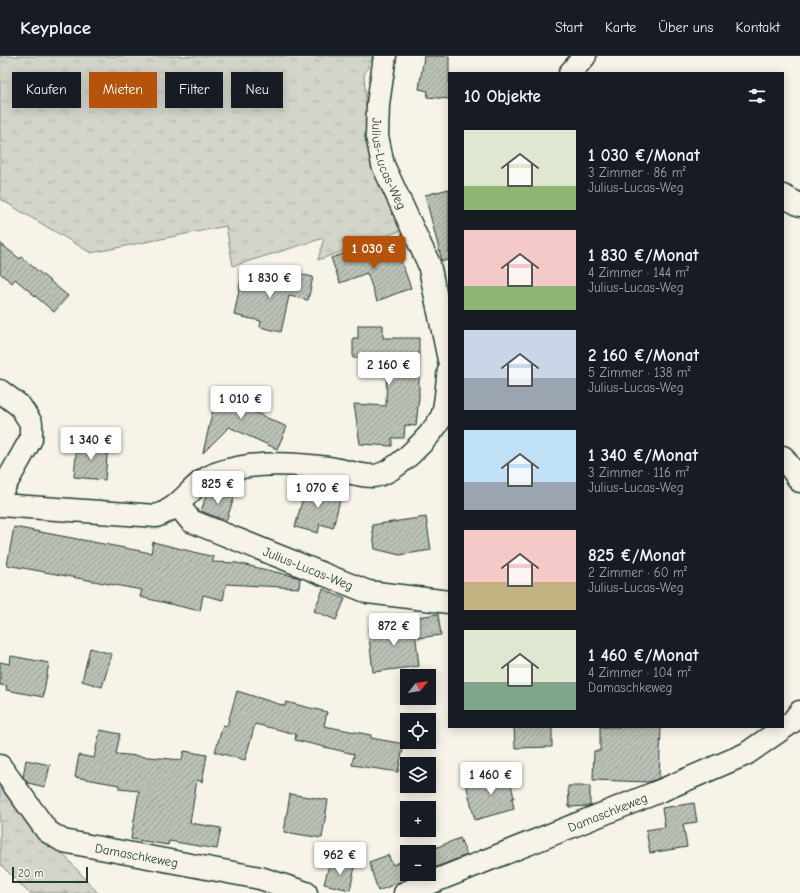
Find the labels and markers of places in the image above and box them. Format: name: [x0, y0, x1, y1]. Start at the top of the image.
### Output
pin: 1 030 €: [337, 236, 411, 270]
pin: 1 830 €: [233, 265, 307, 299]
pin: 2 160 €: [352, 352, 426, 386]
pin: 1 010 €: [204, 386, 278, 420]
pin: 1 340 €: [54, 427, 128, 461]
pin: 825 €: [190, 471, 246, 505]
pin: 1 070 €: [281, 475, 355, 509]
pin: 872 €: [366, 613, 422, 647]
pin: 1 460 €: [454, 762, 528, 796]
pin: 962 €: [312, 842, 368, 876]

